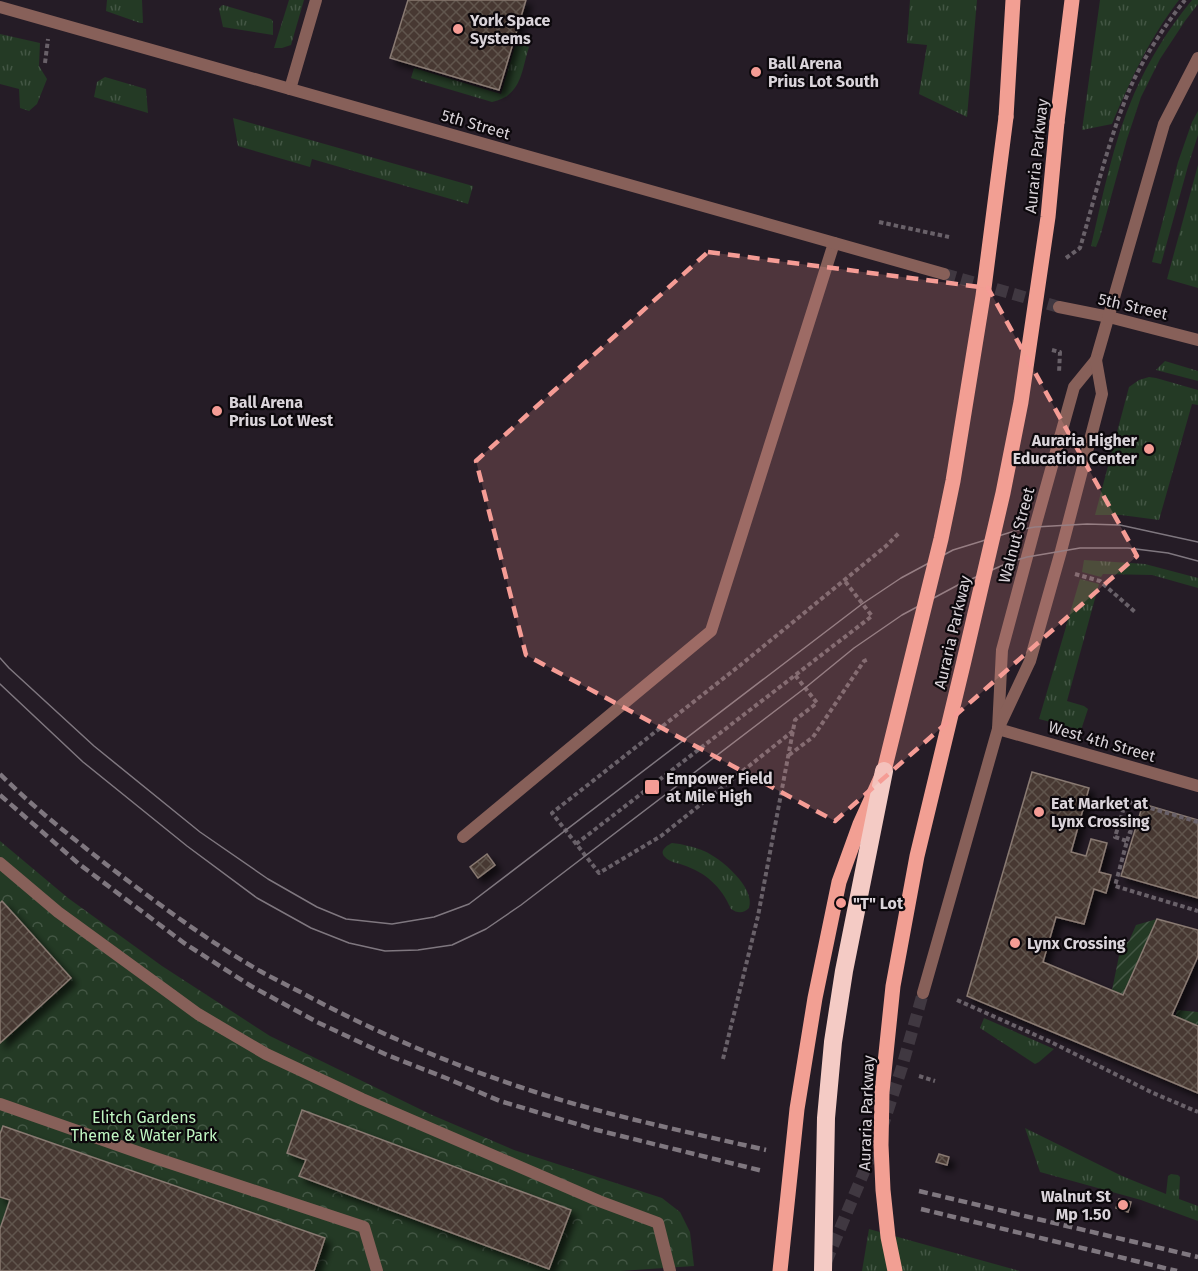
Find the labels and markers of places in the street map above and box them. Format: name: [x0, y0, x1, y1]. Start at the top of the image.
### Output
place label: York Space Systems: [469, 11, 550, 48]
marker: York Space Systems: [451, 22, 465, 36]
place label: Ball Arena Prius Lot South: [768, 54, 879, 91]
marker: Ball Arena Prius Lot South: [749, 65, 763, 79]
place label: Ball Arena Prius Lot West: [229, 393, 334, 430]
marker: Ball Arena Prius Lot West: [210, 404, 224, 418]
place label: Auraria Higher Education Center: [1013, 431, 1138, 468]
marker: Auraria Higher Education Center: [1142, 442, 1156, 456]
place label: Empower Field at Mile High: [666, 769, 773, 806]
marker: Empower Field at Mile High: [643, 778, 661, 796]
place label: Eat Market at Lynx Crossing: [1051, 794, 1150, 831]
marker: Eat Market at Lynx Crossing: [1032, 805, 1046, 819]
place label: "T" Lot: [853, 894, 904, 913]
marker: "T" Lot: [834, 896, 848, 910]
place label: Lynx Crossing: [1027, 934, 1126, 953]
marker: Lynx Crossing: [1008, 936, 1022, 950]
place label: Walnut St Mp 1.50: [1041, 1187, 1112, 1224]
marker: Walnut St Mp 1.50: [1116, 1198, 1130, 1212]

